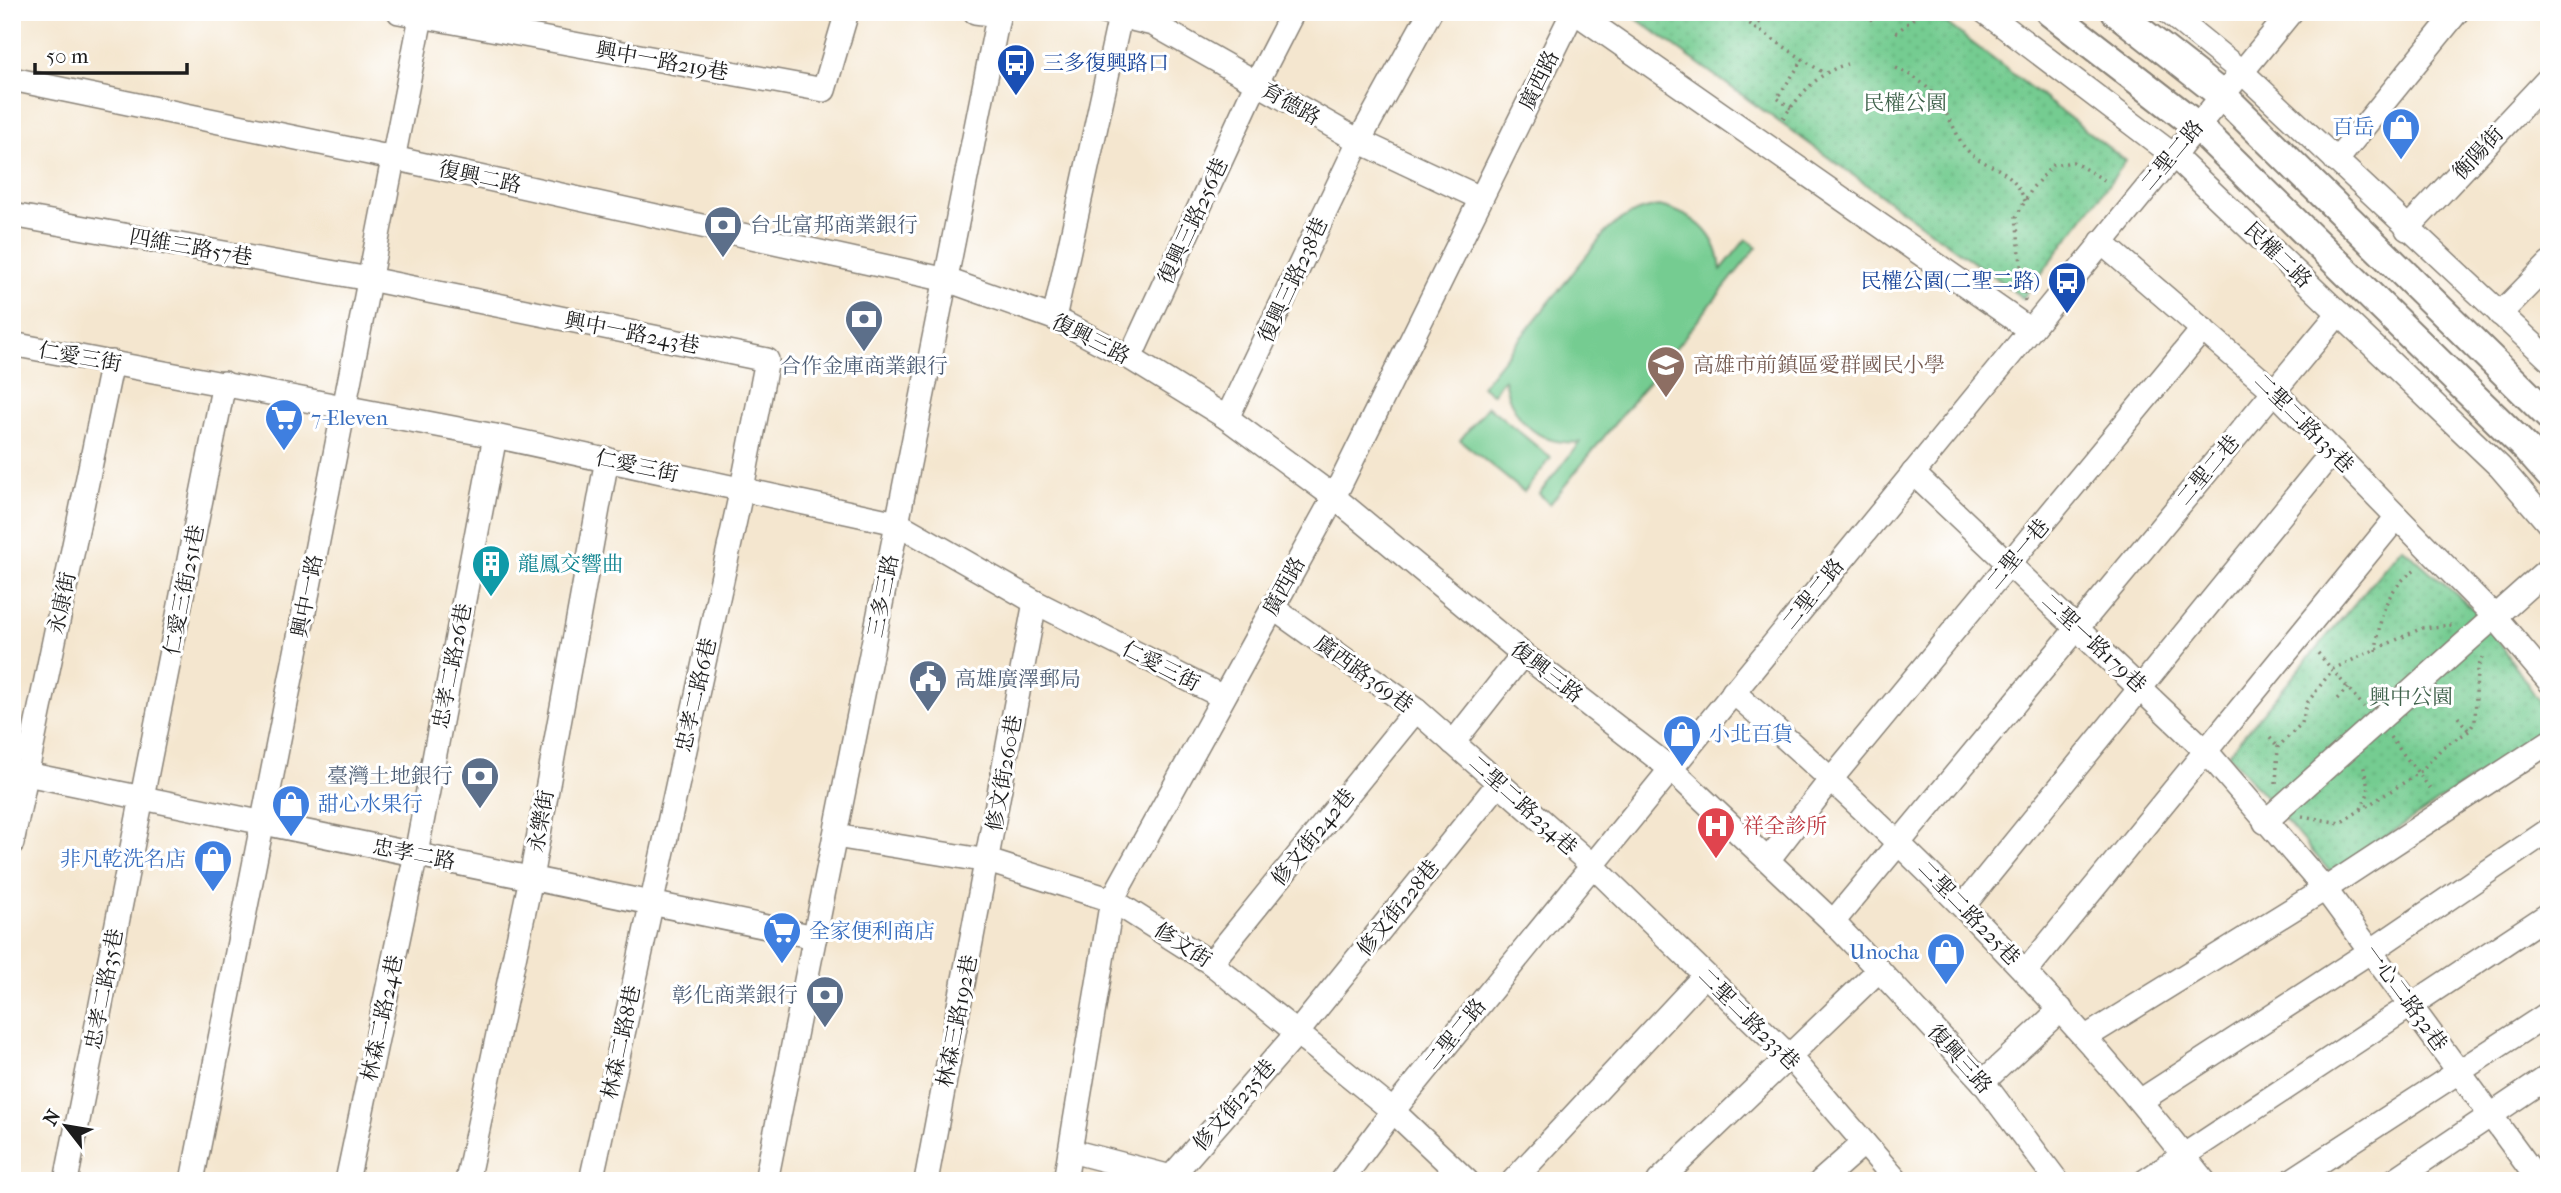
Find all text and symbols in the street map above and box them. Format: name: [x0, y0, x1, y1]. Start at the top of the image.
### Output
scale bar: [35, 32, 187, 76]
street label: 興中一路219巷: [594, 38, 730, 84]
bus stop icon: 三多復興路口: [995, 42, 1037, 97]
text: 50 m: [46, 44, 89, 68]
street label: 廣西路: [1514, 46, 1564, 114]
place label: 三多復興路口: [1043, 51, 1169, 75]
street label: 育德路: [1258, 78, 1324, 130]
park label: 民權公園: [1863, 91, 1947, 115]
shop icon: 百岳: [2380, 106, 2422, 161]
street label: 二聖二路: [2136, 115, 2208, 195]
place label: 百岳: [2332, 115, 2374, 139]
street label: 衡陽街: [2448, 122, 2508, 184]
street label: 復興三路256巷: [1153, 154, 1233, 288]
street label: 復興二路: [436, 157, 524, 197]
bank icon: 台北富邦商業銀行: [702, 204, 744, 259]
place label: 台北富邦商業銀行: [750, 213, 918, 237]
street label: 復興三路238巷: [1254, 214, 1332, 346]
street label: 民權二路: [2239, 217, 2317, 293]
street label: 四維三路57巷: [128, 224, 254, 270]
bus stop icon: 民權公園(二聖二路): [2046, 260, 2088, 315]
place label: 民權公園(二聖二路): [1860, 269, 2040, 293]
bank icon: 合作金庫商業銀行: [843, 298, 885, 353]
street label: 興中一路243巷: [563, 308, 701, 358]
street label: 復興三路: [1048, 309, 1134, 369]
street label: 仁愛三街: [37, 338, 123, 376]
school or university icon: 高雄市前鎮區愛群國民小學: [1645, 344, 1687, 399]
place label: 高雄市前鎮區愛群國民小學: [1693, 353, 1945, 377]
place label: 合作金庫商業銀行: [780, 354, 948, 378]
street label: 二聖二路135巷: [2249, 368, 2359, 478]
supermarket icon: 7-Eleven: [263, 397, 305, 452]
place label: 7-Eleven: [311, 406, 388, 430]
street label: 二聖二巷: [2172, 430, 2244, 510]
street label: 仁愛三街: [593, 446, 681, 486]
street label: 二聖一巷: [1982, 514, 2054, 594]
street label: 仁愛三街251巷: [160, 523, 208, 657]
building icon: 龍鳳交響曲: [470, 543, 512, 598]
street label: 興中一路: [287, 552, 327, 640]
place label: 龍鳳交響曲: [518, 552, 623, 576]
street label: 三多三路: [863, 552, 903, 640]
street label: 廣西路: [1258, 553, 1310, 619]
street label: 二聖二路: [1777, 554, 1849, 634]
street label: 永康街: [44, 570, 80, 636]
street label: 二聖一路179巷: [2037, 589, 2151, 697]
street label: 忠孝二路26巷: [428, 601, 476, 731]
street label: 廣西路369巷: [1310, 630, 1418, 718]
street label: 忠孝二路6巷: [671, 636, 721, 754]
street label: 仁愛三街: [1118, 636, 1204, 696]
street label: 復興三路: [1507, 637, 1587, 707]
public building icon: 高雄廣澤郵局: [907, 658, 949, 713]
place label: 高雄廣澤郵局: [955, 667, 1081, 691]
park label: 興中公園: [2369, 685, 2453, 709]
street label: 修文街260巷: [982, 713, 1026, 833]
shop icon: 小北百貨: [1661, 713, 1703, 768]
place label: 小北百貨: [1709, 722, 1793, 746]
street label: 二聖二路234巷: [1464, 750, 1582, 860]
bank icon: 臺灣土地銀行: [459, 755, 501, 810]
place label: 臺灣土地銀行: [327, 764, 453, 788]
shop icon: 甜心水果行: [270, 783, 312, 838]
street label: 修文街242巷: [1267, 784, 1359, 890]
street label: 永樂街: [524, 788, 558, 854]
place label: 甜心水果行: [318, 792, 423, 816]
hospital icon: 祥全診所: [1695, 805, 1737, 860]
place label: 祥全診所: [1743, 814, 1827, 838]
street label: 忠孝二路: [370, 834, 458, 874]
shop icon: 非凡乾洗名店: [192, 838, 234, 893]
place label: 非凡乾洗名店: [60, 847, 186, 871]
street label: 修文街228巷: [1352, 855, 1444, 961]
street label: 二聖二路225巷: [1913, 856, 2025, 970]
supermarket icon: 全家便利商店: [761, 910, 803, 965]
street label: 修文街: [1150, 918, 1216, 972]
place label: 全家便利商店: [809, 919, 935, 943]
street label: 忠孝二路35巷: [81, 926, 127, 1052]
shop icon: Unocha: [1925, 931, 1967, 986]
place label: Unocha: [1849, 940, 1919, 964]
street label: 一心二路32巷: [2360, 941, 2452, 1055]
street label: 林森二路24巷: [357, 953, 407, 1083]
street label: 林森三路192巷: [932, 953, 982, 1089]
street label: 二聖二路233巷: [1693, 963, 1805, 1075]
bank icon: 彰化商業銀行: [804, 974, 846, 1029]
street label: 林森二路8巷: [597, 983, 645, 1101]
place label: 彰化商業銀行: [672, 983, 798, 1007]
street label: 二聖二路: [1419, 994, 1491, 1074]
street label: 復興三路: [1923, 1020, 1997, 1098]
street label: 修文街235巷: [1188, 1055, 1280, 1155]
north arrow: [32, 1092, 102, 1162]
text: N: [39, 1105, 66, 1130]

